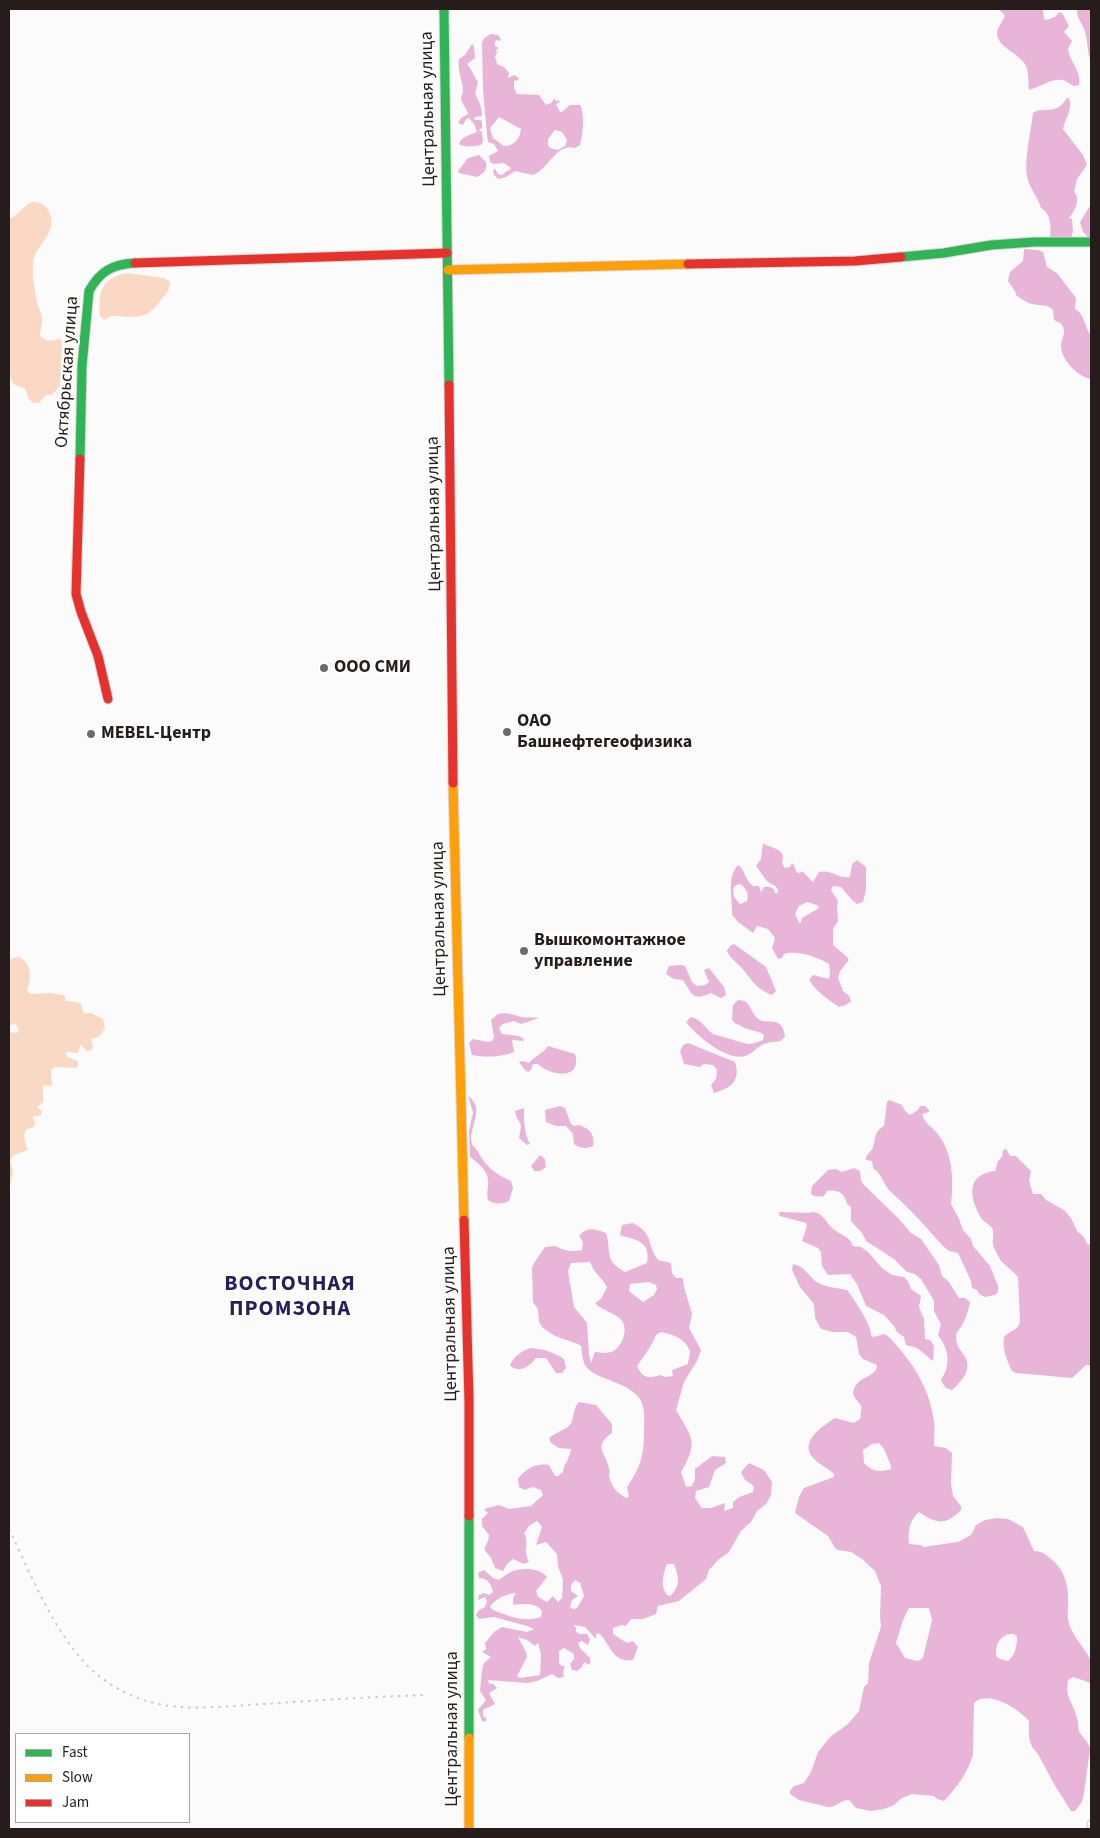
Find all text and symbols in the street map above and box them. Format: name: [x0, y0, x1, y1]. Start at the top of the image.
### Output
street label: Центральная улица: [417, 31, 441, 187]
street label: Октябрьская улица: [52, 295, 84, 449]
street label: Центральная улица: [423, 436, 447, 592]
place label: ООО СМИ: [334, 657, 411, 679]
marker: ООО СМИ: [318, 662, 330, 674]
place label: ОАО Башнефтегеофизика: [517, 711, 692, 754]
place label: MEBEL-Центр: [101, 723, 211, 745]
marker: ОАО Башнефтегеофизика: [501, 726, 513, 738]
marker: MEBEL-Центр: [85, 728, 97, 740]
street label: Центральная улица: [428, 841, 452, 997]
place label: Вышкомонтажное управление: [534, 930, 686, 972]
marker: Вышкомонтажное управление: [518, 945, 530, 957]
street label: Центральная улица: [439, 1246, 463, 1402]
district label: ВОСТОЧНАЯ ПРОМЗОНА: [223, 1272, 357, 1324]
street label: Центральная улица: [442, 1651, 464, 1807]
legend: [15, 1733, 190, 1823]
text: Fast: [62, 1742, 88, 1763]
text: Slow: [62, 1767, 93, 1788]
text: Jam: [62, 1792, 89, 1813]

